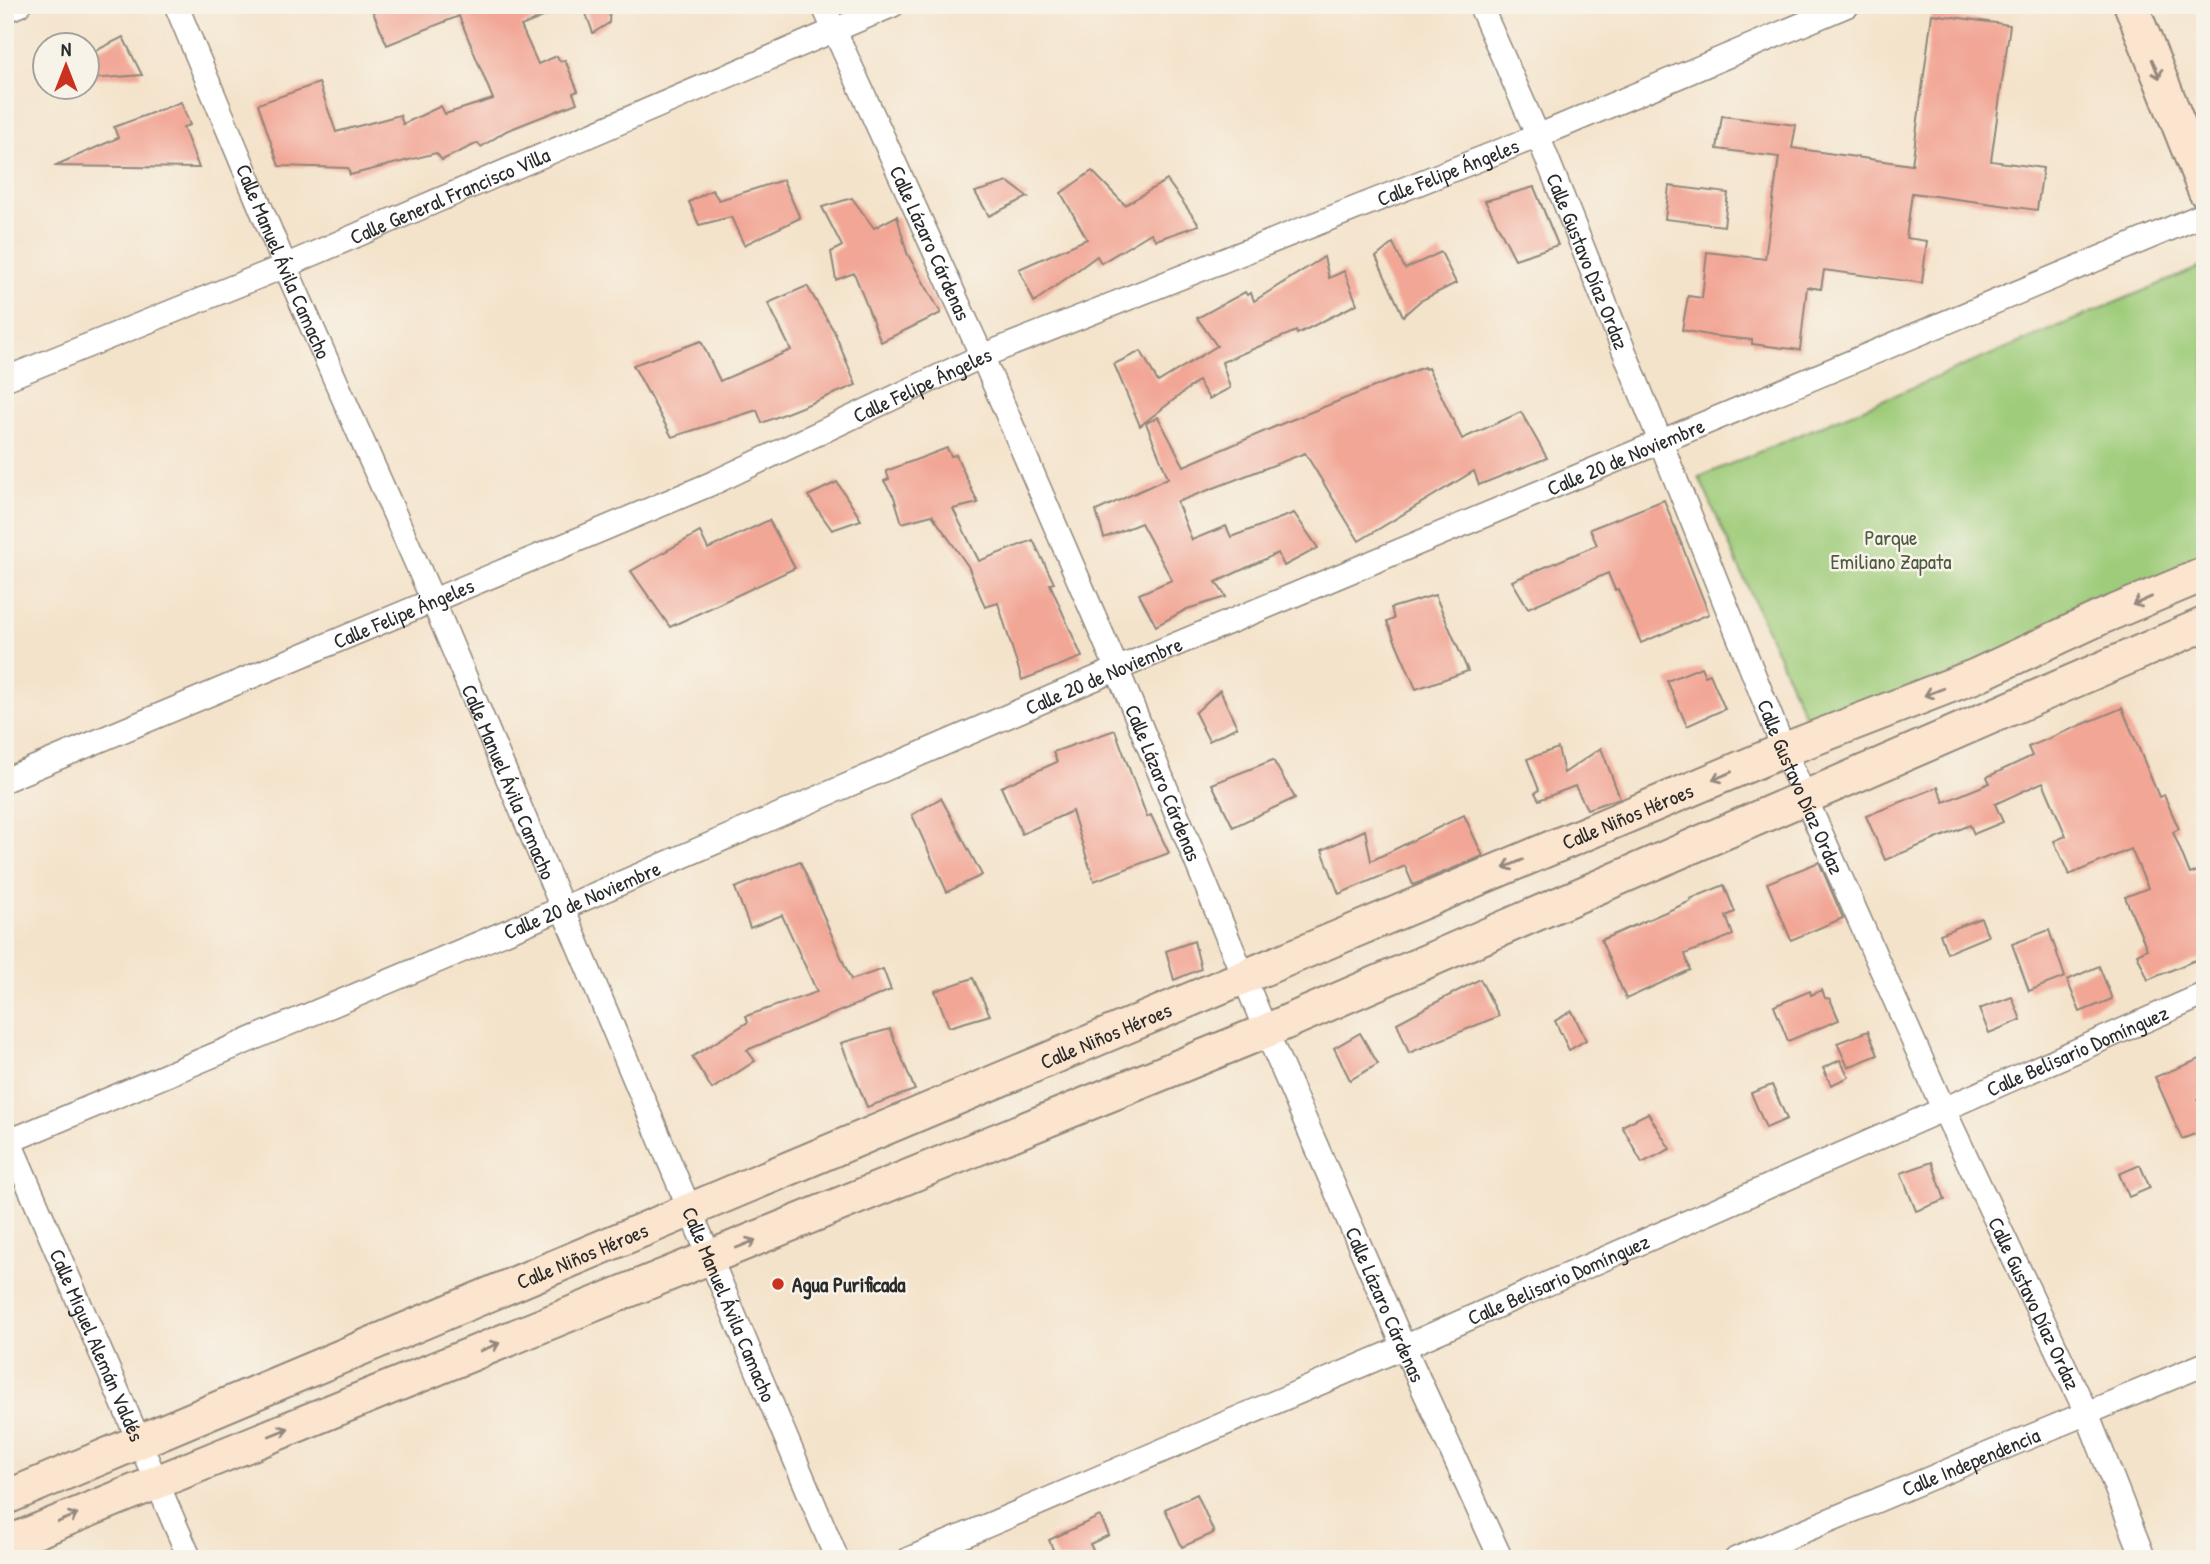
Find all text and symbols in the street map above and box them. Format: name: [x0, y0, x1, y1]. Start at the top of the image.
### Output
north arrow: [32, 32, 102, 102]
text: N: [61, 36, 71, 62]
one-way arrow: [2151, 57, 2164, 79]
street label: Calle Felipe Ángeles: [1372, 131, 1523, 213]
street label: Calle General Francisco Villa: [345, 140, 554, 251]
street label: Calle Manuel Ávila Camacho: [229, 159, 339, 363]
street label: Calle Lázaro Cárdenas: [883, 161, 978, 325]
street label: Calle Gustavo Díaz Ordaz: [1540, 169, 1636, 354]
street label: Calle Felipe Ángeles: [848, 339, 996, 429]
street label: Calle 20 de Noviembre: [1542, 411, 1709, 502]
park label: Parque Emiliano Zapata: [1830, 523, 1952, 576]
street label: Calle Felipe Ángeles: [328, 570, 478, 655]
one-way arrow: [2132, 595, 2153, 608]
street label: Calle 20 de Noviembre: [1020, 629, 1186, 721]
street label: Calle Manuel Ávila Camacho: [455, 679, 563, 884]
one-way arrow: [1923, 686, 1945, 699]
street label: Calle Gustavo Díaz Ordaz: [1751, 695, 1852, 879]
street label: Calle Lázaro Cárdenas: [1119, 700, 1209, 865]
one-way arrow: [1712, 770, 1733, 783]
street label: Calle Niños Héroes: [1557, 775, 1698, 856]
street label: Calle 20 de Noviembre: [499, 853, 665, 946]
one-way arrow: [1502, 859, 1524, 872]
street label: Calle Niños Héroes: [1036, 995, 1176, 1076]
street label: Calle Belisario Domínguez: [1982, 998, 2173, 1103]
street label: Calle Manuel Ávila Camacho: [675, 1202, 783, 1406]
street label: Calle Gustavo Díaz Ordaz: [1982, 1212, 2088, 1394]
street label: Calle Niños Héroes: [512, 1215, 652, 1296]
street label: Calle Lázaro Cárdenas: [1339, 1222, 1433, 1387]
street label: Calle Belisario Domínguez: [1463, 1226, 1654, 1332]
one-way arrow: [735, 1236, 757, 1249]
street label: Calle Miguel Alemán Valdés: [43, 1244, 152, 1446]
place label: Agua Purificada: [792, 1270, 906, 1300]
marker: Agua Purificada: [770, 1276, 786, 1292]
one-way arrow: [479, 1340, 500, 1353]
street label: Calle Independencia: [1897, 1420, 2044, 1503]
one-way arrow: [268, 1425, 289, 1438]
one-way arrow: [57, 1511, 79, 1524]

